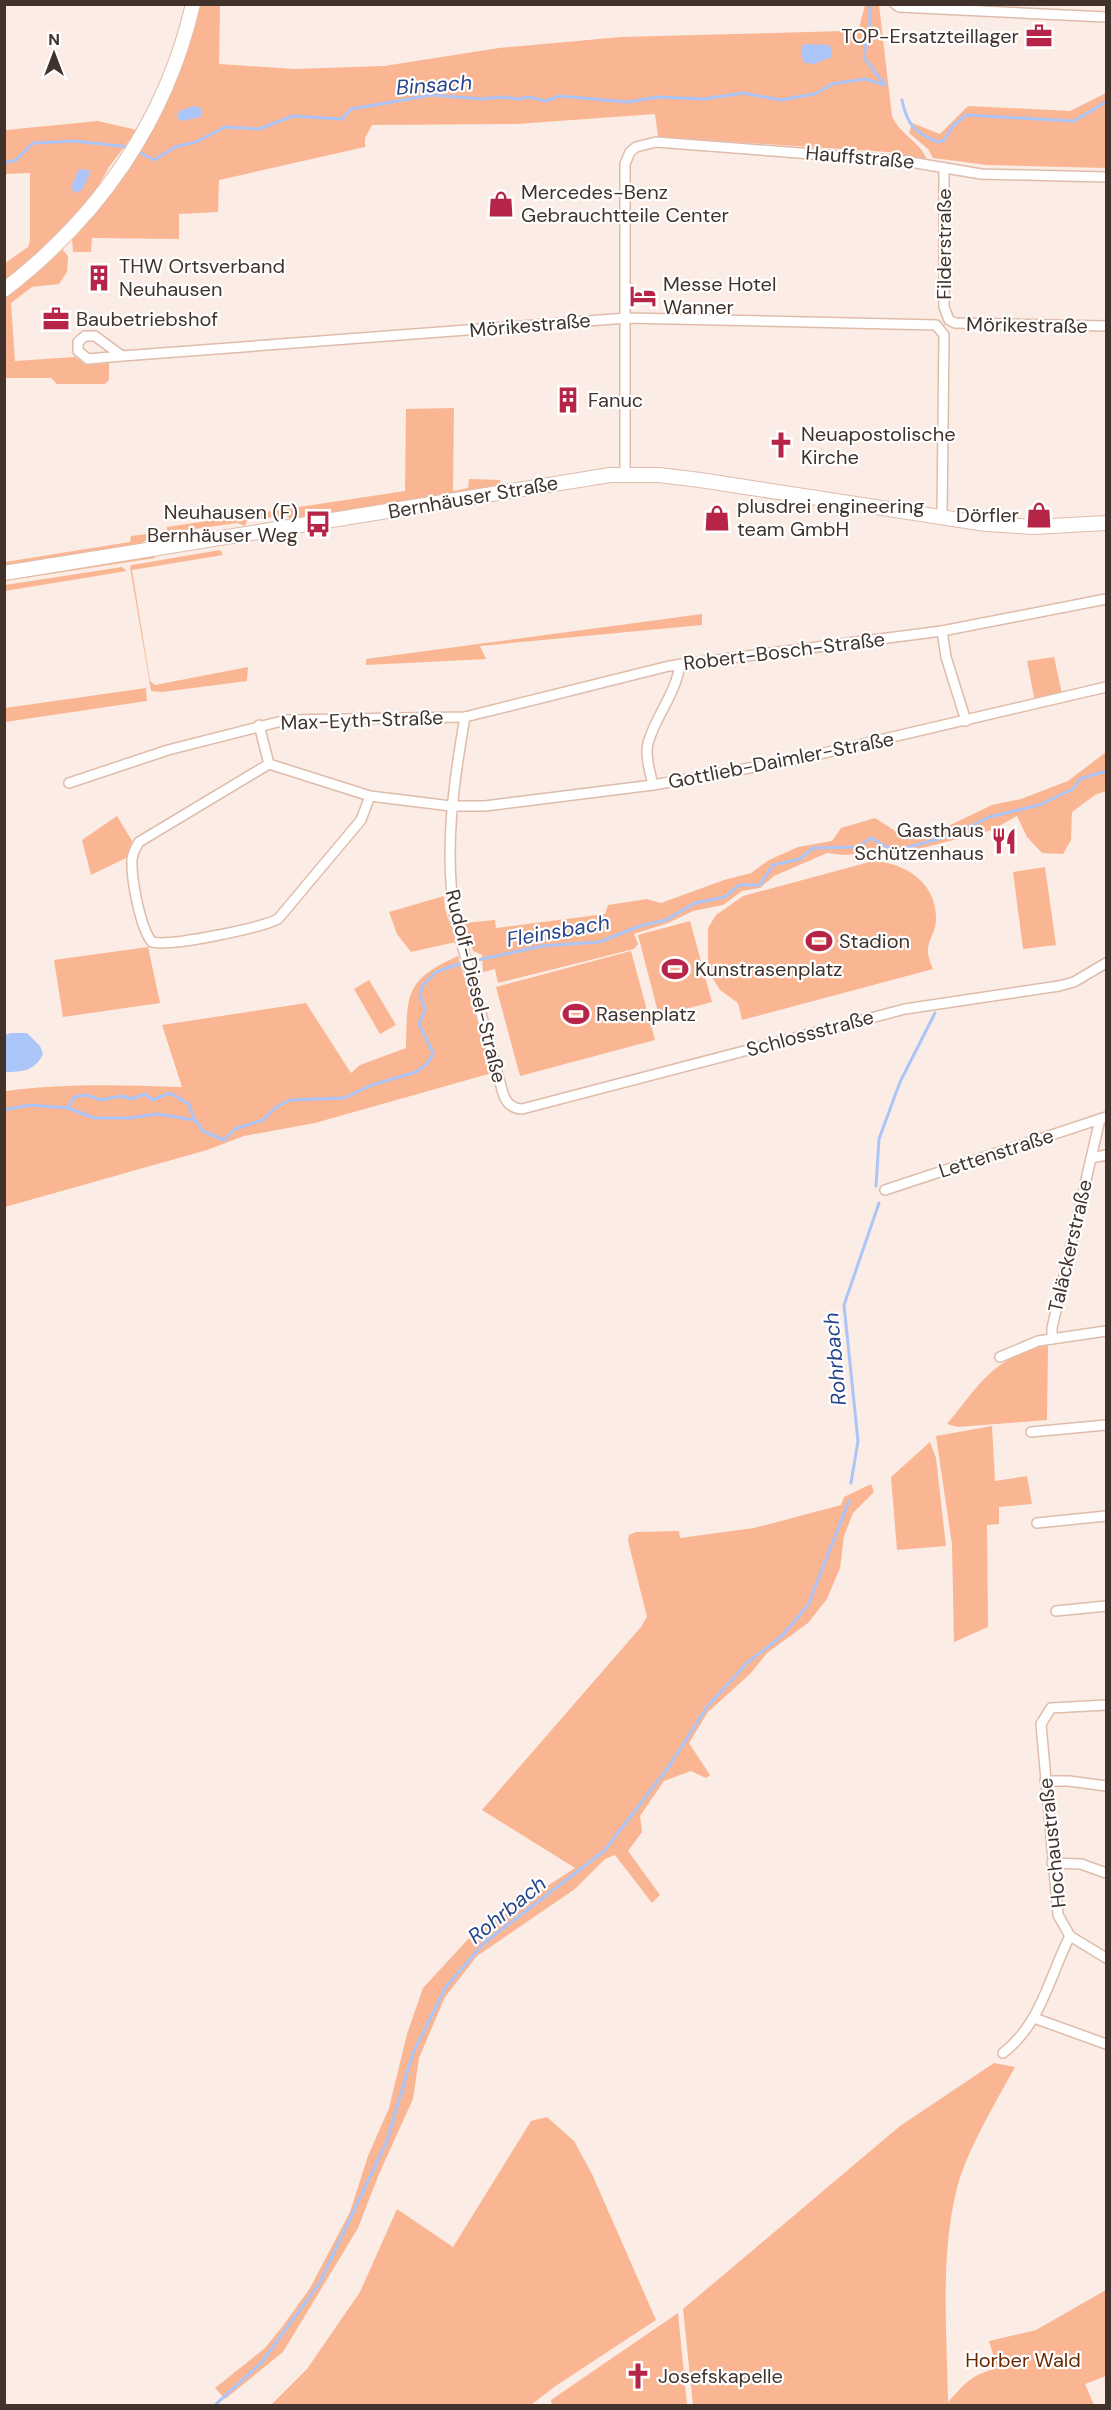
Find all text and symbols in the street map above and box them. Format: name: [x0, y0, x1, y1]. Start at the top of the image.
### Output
office icon: TOP-Ersatzteillager: [1024, 21, 1054, 51]
place label: TOP-Ersatzteillager: [841, 23, 1019, 49]
north arrow: [24, 24, 84, 84]
text: N: [48, 29, 60, 50]
water label: Binsach: [395, 68, 473, 102]
street label: Hauffstraße: [804, 139, 916, 175]
place label: Mercedes-Benz Gebrauchtteile Center: [521, 179, 729, 228]
street label: Filderstraße: [931, 188, 957, 300]
shop icon: Mercedes-Benz Gebrauchtteile Center: [486, 189, 516, 219]
place label: THW Ortsverband Neuhausen: [119, 253, 285, 302]
building icon: THW Ortsverband Neuhausen: [84, 263, 114, 293]
place label: Messe Hotel Wanner: [663, 271, 776, 320]
hotel icon: Messe Hotel Wanner: [628, 281, 658, 311]
office icon: Baubetriebshof: [41, 304, 71, 334]
place label: Baubetriebshof: [76, 306, 218, 332]
street label: Mörikestraße: [468, 307, 592, 343]
street label: Mörikestraße: [966, 311, 1088, 339]
building icon: Fanuc: [553, 385, 583, 415]
place label: Fanuc: [588, 387, 643, 413]
place label: Neuapostolische Kirche: [801, 421, 956, 470]
church icon: Neuapostolische Kirche: [766, 430, 796, 460]
street label: Bernhäuser Straße: [386, 469, 560, 525]
place label: plusdrei engineering team GmbH: [737, 493, 924, 542]
place label: Neuhausen (F) Bernhäuser Weg: [147, 499, 298, 548]
shop icon: Dörfler: [1024, 500, 1054, 530]
place label: Dörfler: [956, 502, 1019, 528]
shop icon: plusdrei engineering team GmbH: [702, 503, 732, 533]
bus stop icon: Neuhausen (F) Bernhäuser Weg: [303, 509, 333, 539]
street label: Robert-Bosch-Straße: [682, 626, 886, 676]
street label: Max-Eyth-Straße: [280, 704, 444, 736]
street label: Gottlieb-Daimler-Straße: [666, 725, 896, 795]
place label: Gasthaus Schützenhaus: [854, 817, 984, 866]
restaurant icon: Gasthaus Schützenhaus: [989, 826, 1019, 856]
street label: Rudolf-Diesel-Straße: [439, 887, 513, 1085]
water label: Fleinsbach: [504, 908, 612, 954]
sports icon: Stadion: [804, 926, 834, 956]
place label: Stadion: [839, 928, 910, 954]
sports icon: Kunstrasenplatz: [660, 954, 690, 984]
place label: Kunstrasenplatz: [695, 956, 842, 982]
sports icon: Rasenplatz: [561, 999, 591, 1029]
place label: Rasenplatz: [596, 1001, 696, 1027]
street label: Schlossstraße: [743, 1003, 877, 1063]
street label: Lettenstraße: [935, 1122, 1057, 1184]
street label: Taläckerstraße: [1042, 1177, 1098, 1315]
water label: Rohrbach: [817, 1311, 853, 1407]
street label: Hochaustraße: [1032, 1777, 1072, 1909]
water label: Rohrbach: [462, 1870, 552, 1950]
park label: Horber Wald: [965, 2347, 1081, 2373]
church icon: Josefskapelle: [623, 2361, 653, 2391]
place label: Josefskapelle: [658, 2363, 783, 2389]

